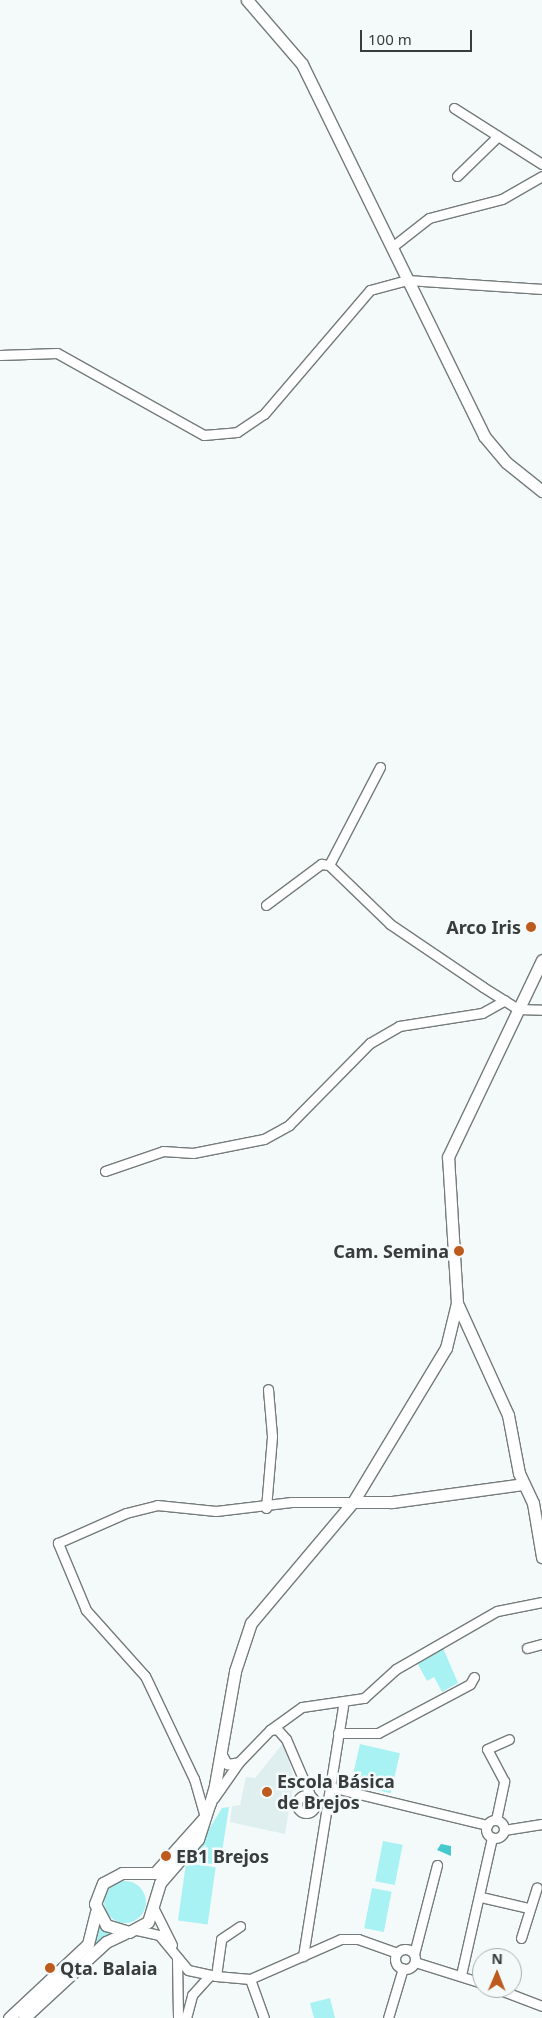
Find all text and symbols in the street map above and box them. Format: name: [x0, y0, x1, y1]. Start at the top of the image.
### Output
scale bar: [362, 20, 474, 52]
text: 100 m: [368, 29, 412, 49]
place label: Arco Iris: [446, 916, 521, 938]
marker: Arco Iris: [525, 921, 537, 933]
place label: Cam. Semina: [333, 1240, 449, 1262]
marker: Cam. Semina: [453, 1245, 465, 1257]
place label: Escola Básica de Brejos: [277, 1771, 395, 1814]
marker: Escola Básica de Brejos: [261, 1786, 273, 1798]
place label: EB1 Brejos: [176, 1845, 269, 1867]
marker: EB1 Brejos: [160, 1850, 172, 1862]
north arrow: [472, 1948, 522, 1998]
text: N: [491, 1949, 503, 1968]
place label: Qta. Balaia: [60, 1957, 158, 1979]
marker: Qta. Balaia: [44, 1962, 56, 1974]

